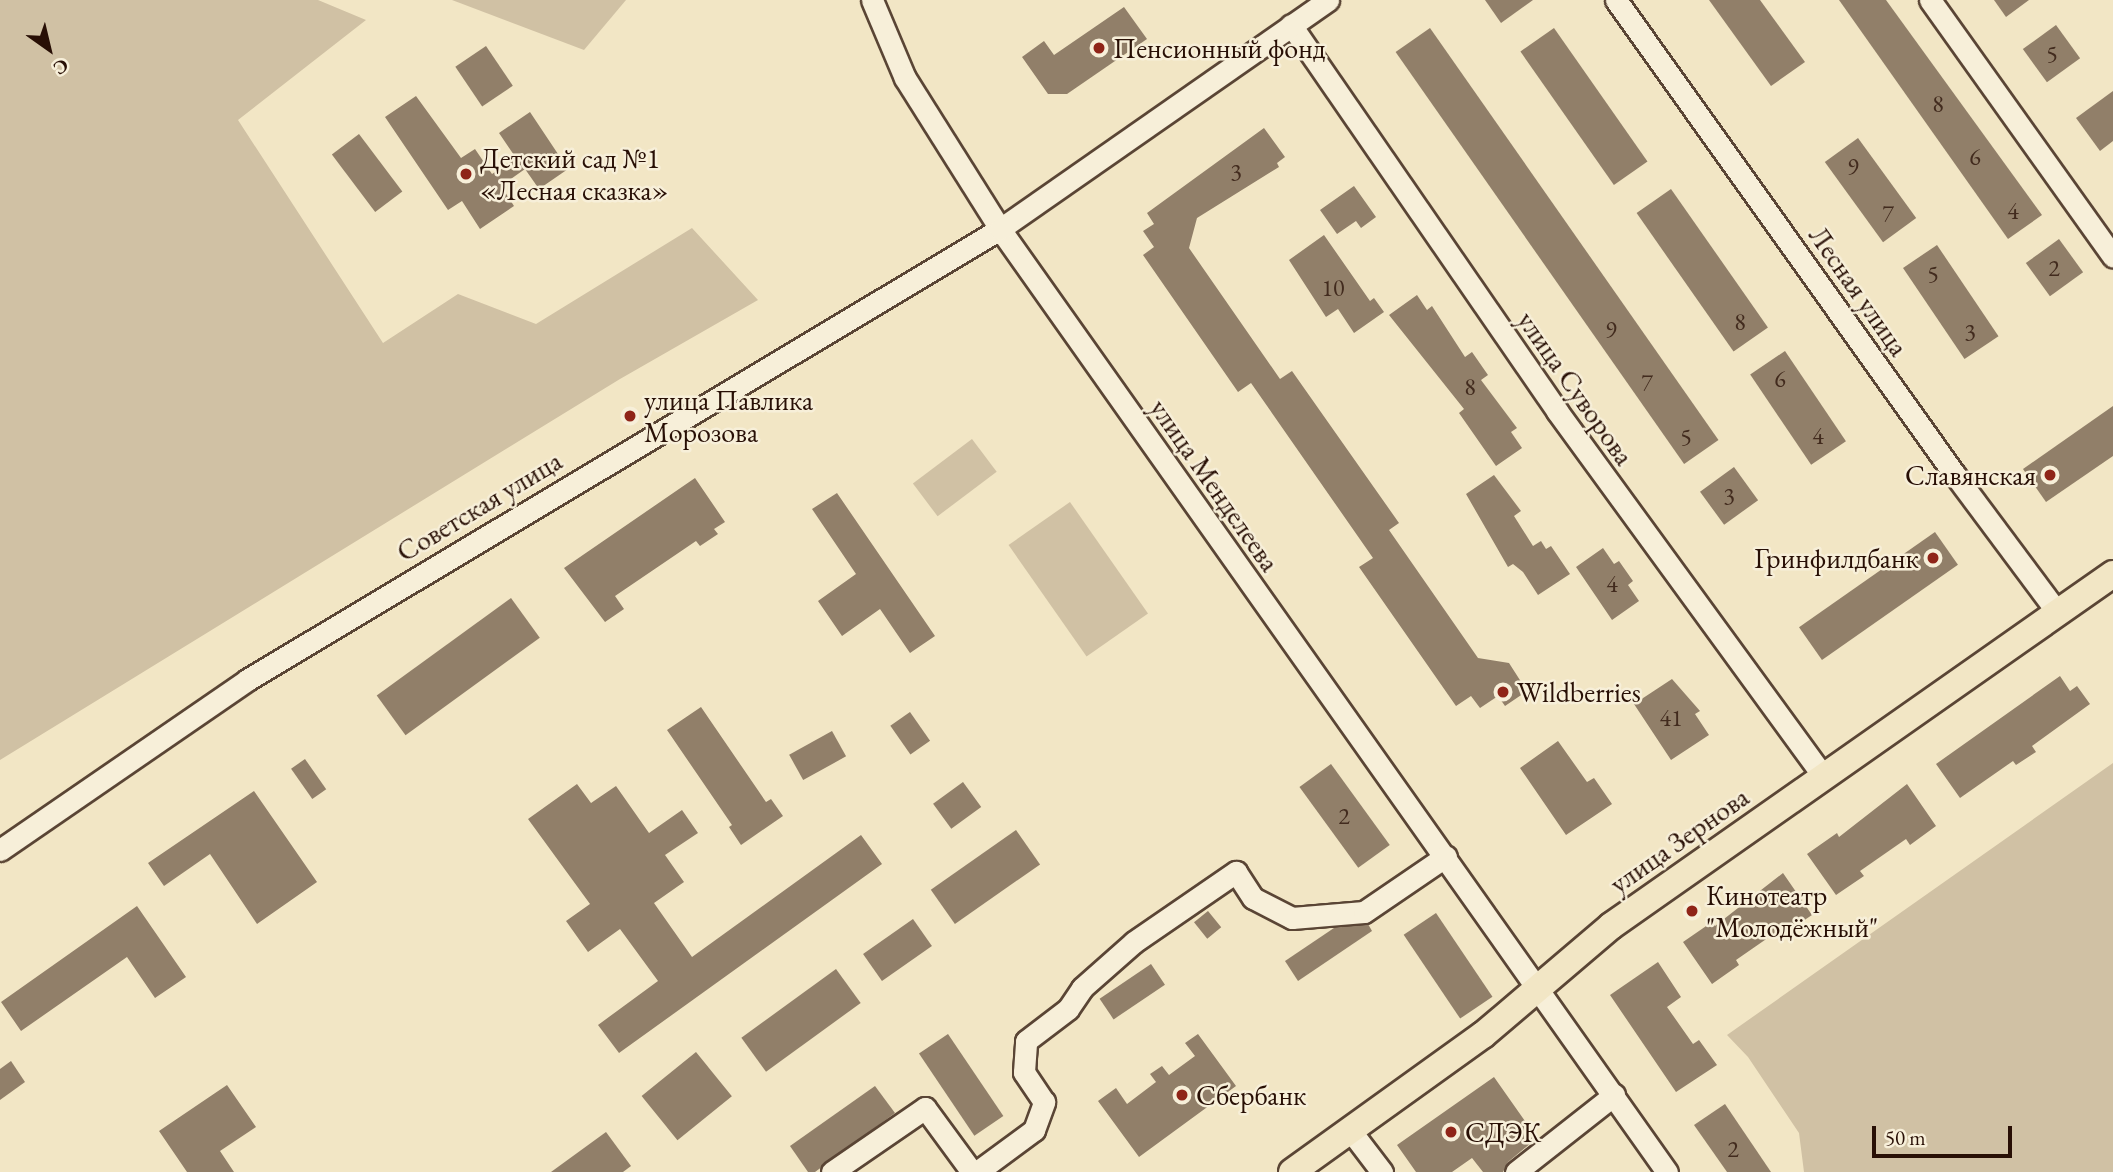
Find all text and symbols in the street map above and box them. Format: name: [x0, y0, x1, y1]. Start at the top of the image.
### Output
north arrow: [14, 14, 84, 84]
place label: Пенсионный фонд: [1113, 31, 1326, 65]
marker: Пенсионный фонд: [1091, 40, 1107, 56]
house number: 5: [2046, 40, 2058, 68]
text: С: [48, 53, 74, 81]
house number: 8: [1932, 90, 1944, 118]
place label: Детский сад №1 «Лесная сказка»: [480, 141, 668, 207]
house number: 6: [1969, 143, 1981, 171]
house number: 9: [1847, 153, 1859, 181]
house number: 3: [1230, 158, 1242, 186]
marker: Детский сад №1 «Лесная сказка»: [458, 166, 474, 182]
house number: 4: [2007, 197, 2019, 225]
house number: 7: [1882, 200, 1894, 228]
street label: Лесная улица: [1802, 220, 1916, 362]
house number: 2: [2048, 254, 2060, 282]
house number: 5: [1927, 260, 1939, 288]
house number: 10: [1321, 274, 1345, 302]
street label: улица Суворова: [1511, 305, 1641, 471]
house number: 8: [1734, 308, 1746, 336]
house number: 9: [1605, 316, 1617, 344]
house number: 3: [1964, 318, 1976, 346]
house number: 6: [1774, 365, 1786, 393]
house number: 7: [1641, 369, 1653, 397]
house number: 8: [1464, 373, 1476, 401]
place label: улица Павлика Морозова: [644, 383, 813, 449]
street label: улица Менделеева: [1143, 392, 1287, 578]
marker: улица Павлика Морозова: [622, 408, 638, 424]
house number: 4: [1812, 422, 1824, 450]
house number: 5: [1680, 423, 1692, 451]
street label: Советская улица: [390, 444, 568, 568]
place label: Славянская: [1905, 458, 2036, 492]
marker: Славянская: [2042, 467, 2058, 483]
house number: 3: [1723, 482, 1735, 510]
place label: Гринфилдбанк: [1754, 541, 1919, 575]
marker: Гринфилдбанк: [1925, 550, 1941, 566]
house number: 4: [1606, 570, 1618, 598]
place label: Wildberries: [1517, 675, 1641, 709]
marker: Wildberries: [1495, 684, 1511, 700]
house number: 41: [1659, 704, 1683, 732]
street label: улица Зернова: [1603, 780, 1755, 900]
house number: 2: [1338, 802, 1350, 830]
place label: Кинотеатр "Молодёжный": [1706, 878, 1878, 944]
marker: Кинотеатр "Молодёжный": [1684, 903, 1700, 919]
place label: Сбербанк: [1196, 1078, 1306, 1112]
marker: Сбербанк: [1174, 1087, 1190, 1103]
scale bar: [1875, 1112, 2015, 1156]
place label: СДЭК: [1465, 1115, 1541, 1149]
marker: СДЭК: [1443, 1124, 1459, 1140]
text: 50 m: [1885, 1124, 1926, 1151]
house number: 2: [1727, 1135, 1739, 1163]

